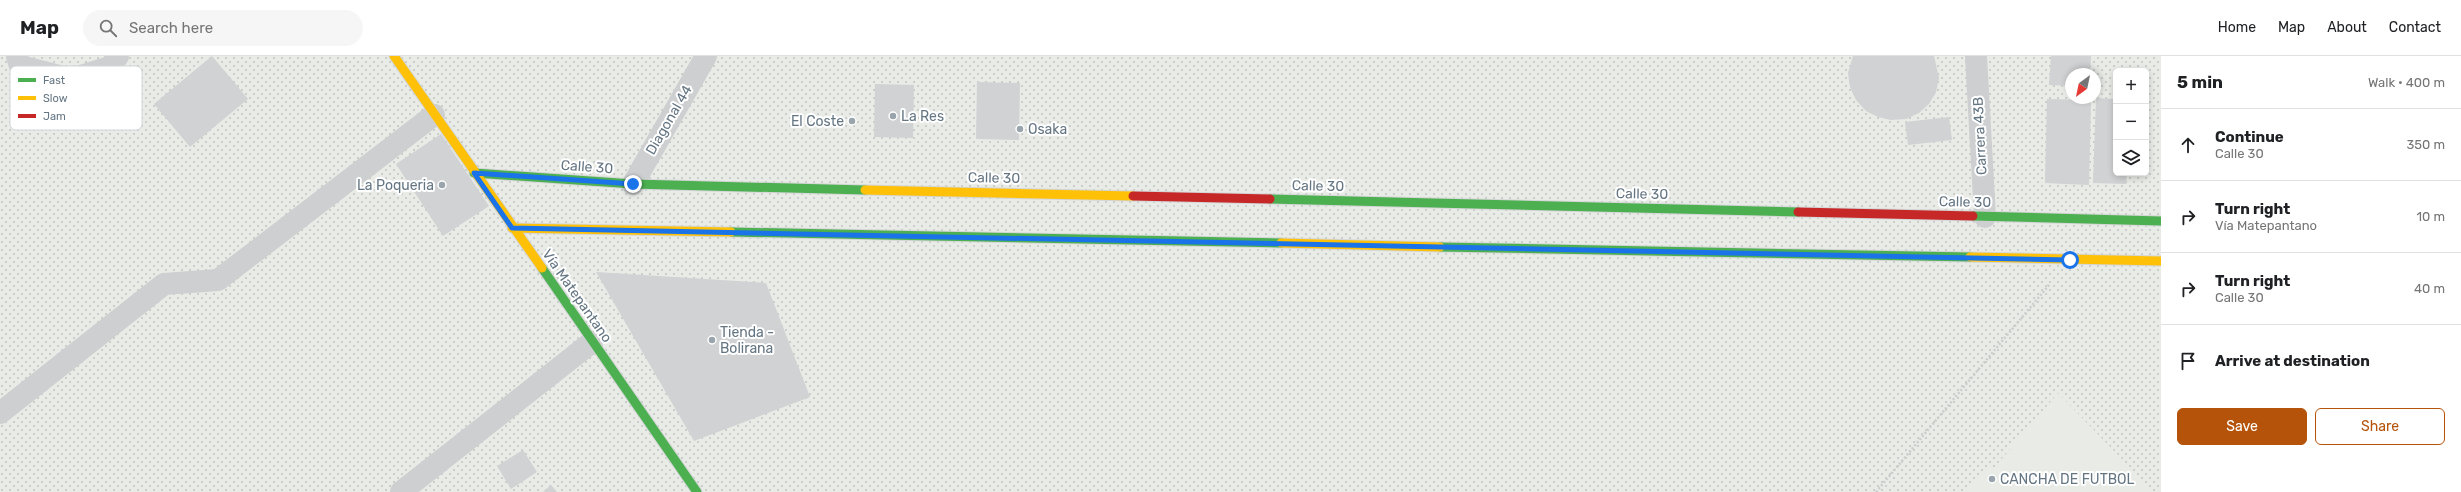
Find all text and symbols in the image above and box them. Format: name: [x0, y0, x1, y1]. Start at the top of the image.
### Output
search box: [83, 10, 363, 46]
text: Map: [20, 16, 59, 39]
icon: search: [97, 17, 119, 39]
text: Search here: [129, 19, 213, 37]
text: Home: [2218, 19, 2256, 36]
text: Map: [2278, 19, 2305, 36]
text: About: [2327, 19, 2367, 36]
text: Contact: [2389, 19, 2441, 36]
legend: [10, 66, 142, 130]
north arrow: [2065, 68, 2101, 104]
map controls: [2113, 68, 2149, 176]
button: +: [2113, 68, 2149, 104]
text: 5 min: [2177, 72, 2223, 92]
text: Fast: [43, 74, 66, 87]
text: Walk · 400 m: [2368, 75, 2445, 90]
street label: Diagonal 44: [642, 82, 696, 158]
text: Slow: [43, 92, 68, 105]
street label: Carrera 43B: [1969, 96, 1991, 176]
button: −: [2113, 104, 2149, 140]
place label: La Res: [901, 108, 944, 125]
text: Jam: [43, 110, 66, 123]
marker: La Res: [888, 111, 898, 121]
place label: El Coste: [791, 113, 844, 130]
marker: El Coste: [847, 116, 857, 126]
place label: Osaka: [1028, 121, 1067, 138]
marker: Osaka: [1015, 124, 1025, 134]
text: Continue: [2215, 128, 2284, 146]
icon: ahead: [2177, 134, 2199, 156]
text: 350 m: [2406, 137, 2445, 152]
button: layers: [2113, 140, 2149, 176]
text: Calle 30: [2215, 146, 2264, 161]
street label: Calle 30: [560, 157, 614, 177]
street label: Calle 30: [968, 169, 1020, 187]
route end: [624, 175, 642, 193]
place label: La Poqueria: [357, 177, 434, 194]
street label: Calle 30: [1292, 177, 1344, 195]
marker: La Poqueria: [437, 180, 447, 190]
street label: Calle 30: [1616, 185, 1668, 203]
street label: Calle 30: [1939, 193, 1991, 211]
text: Turn right: [2215, 200, 2290, 218]
icon: right: [2177, 206, 2199, 228]
text: 10 m: [2416, 209, 2445, 224]
text: Vía Matepantano: [2215, 218, 2317, 233]
street label: Vía Matepantano: [539, 246, 615, 346]
route start: [2061, 251, 2079, 269]
text: Turn right: [2215, 272, 2290, 290]
icon: right: [2177, 278, 2199, 300]
text: 40 m: [2414, 281, 2445, 296]
text: Calle 30: [2215, 290, 2264, 305]
place label: Tienda - Bolirana: [720, 324, 774, 357]
marker: Tienda - Bolirana: [707, 335, 717, 345]
icon: arrive: [2177, 350, 2199, 372]
text: Arrive at destination: [2215, 352, 2370, 370]
button: Save: [2177, 408, 2307, 445]
button: Share: [2315, 408, 2445, 445]
place label: CANCHA DE FUTBOL: [2000, 471, 2135, 488]
marker: CANCHA DE FUTBOL: [1987, 474, 1997, 484]

